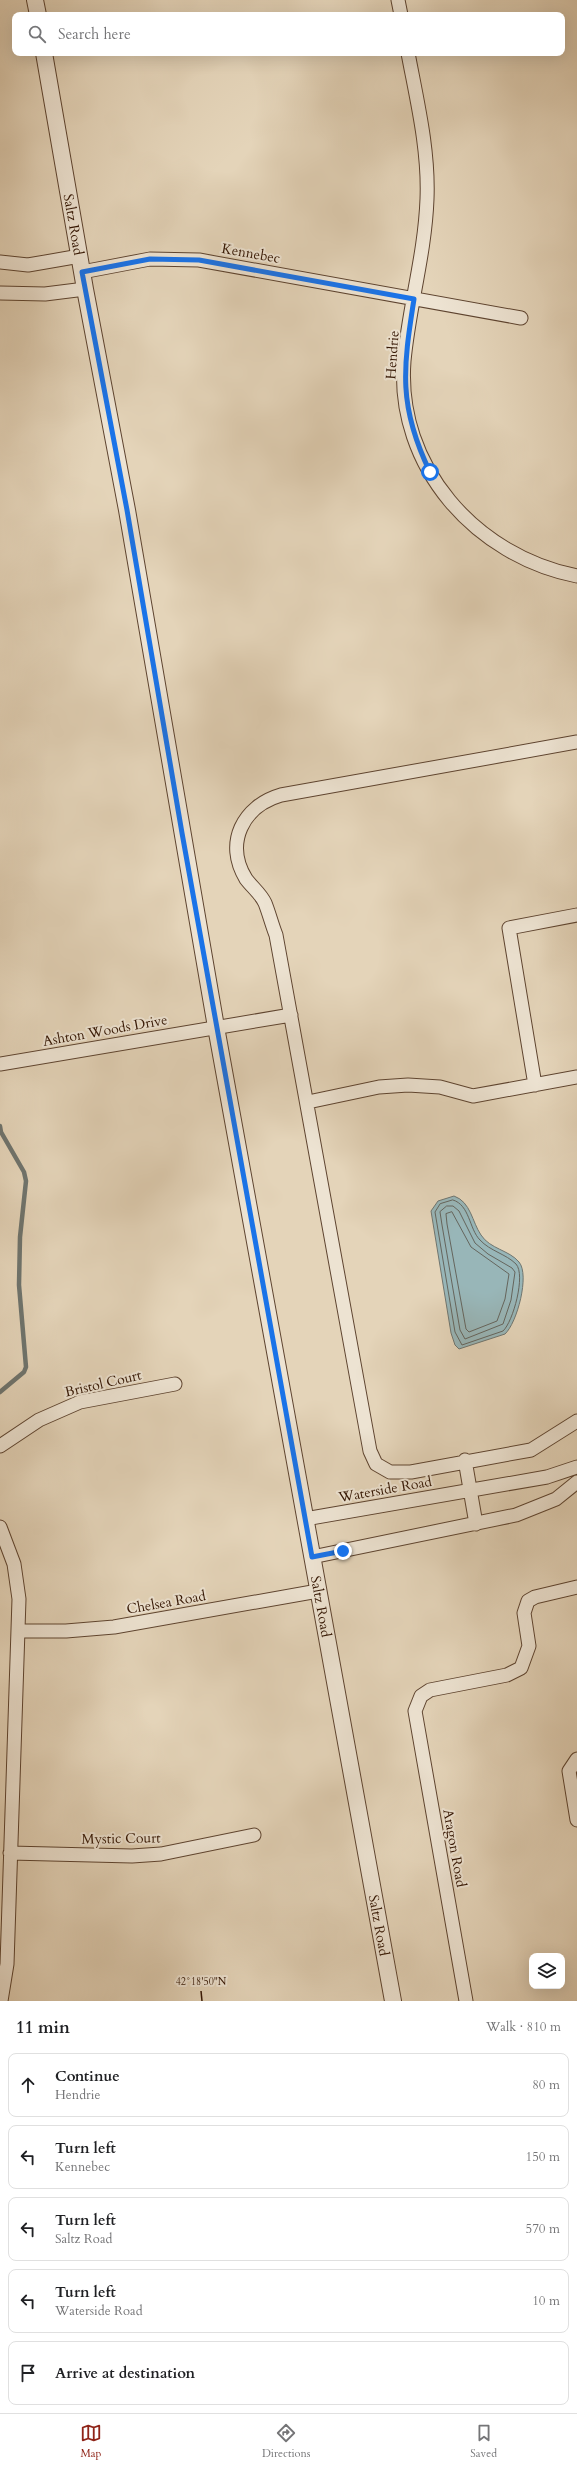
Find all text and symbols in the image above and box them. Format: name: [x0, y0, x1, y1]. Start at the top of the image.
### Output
search box: [12, 12, 565, 56]
icon: search: [26, 23, 48, 45]
text: Search here: [58, 24, 131, 44]
street label: Saltz Road: [59, 192, 88, 257]
street label: Kennebec: [220, 239, 282, 268]
street label: Hendrie: [381, 330, 404, 380]
route start: [421, 463, 439, 481]
street label: Ashton Woods Drive: [41, 1010, 169, 1051]
street label: Bristol Court: [63, 1365, 144, 1402]
street label: Waterside Road: [336, 1472, 434, 1507]
route end: [334, 1542, 352, 1560]
street label: Saltz Road: [306, 1574, 336, 1639]
street label: Chelsea Road: [125, 1586, 208, 1619]
street label: Aragon Road: [438, 1808, 471, 1889]
street label: Mystic Court: [81, 1828, 161, 1849]
street label: Saltz Road: [364, 1893, 394, 1958]
map controls: [529, 1953, 565, 1989]
button: layers: [529, 1953, 565, 1989]
text: 42°18'50"N: [176, 1975, 227, 1989]
text: 11 min: [16, 2016, 70, 2039]
text: Walk · 810 m: [486, 2018, 561, 2036]
text: Continue: [55, 2066, 120, 2086]
icon: ahead: [17, 2074, 39, 2096]
text: 80 m: [532, 2076, 560, 2094]
text: Hendrie: [55, 2086, 100, 2104]
text: Turn left: [55, 2138, 116, 2158]
icon: left: [17, 2146, 39, 2168]
text: 150 m: [526, 2148, 560, 2166]
text: Kennebec: [55, 2158, 110, 2176]
text: Turn left: [55, 2210, 116, 2230]
icon: left: [17, 2218, 39, 2240]
text: 570 m: [526, 2220, 560, 2238]
text: Saltz Road: [55, 2230, 112, 2248]
text: Turn left: [55, 2282, 116, 2302]
icon: left: [17, 2290, 39, 2312]
text: 10 m: [532, 2292, 560, 2310]
text: Waterside Road: [55, 2302, 143, 2320]
icon: arrive: [17, 2362, 39, 2384]
text: Arrive at destination: [55, 2363, 195, 2383]
tab: Map: [80, 2422, 102, 2461]
tab: Directions: [262, 2422, 310, 2461]
tab: Saved: [470, 2422, 497, 2461]

